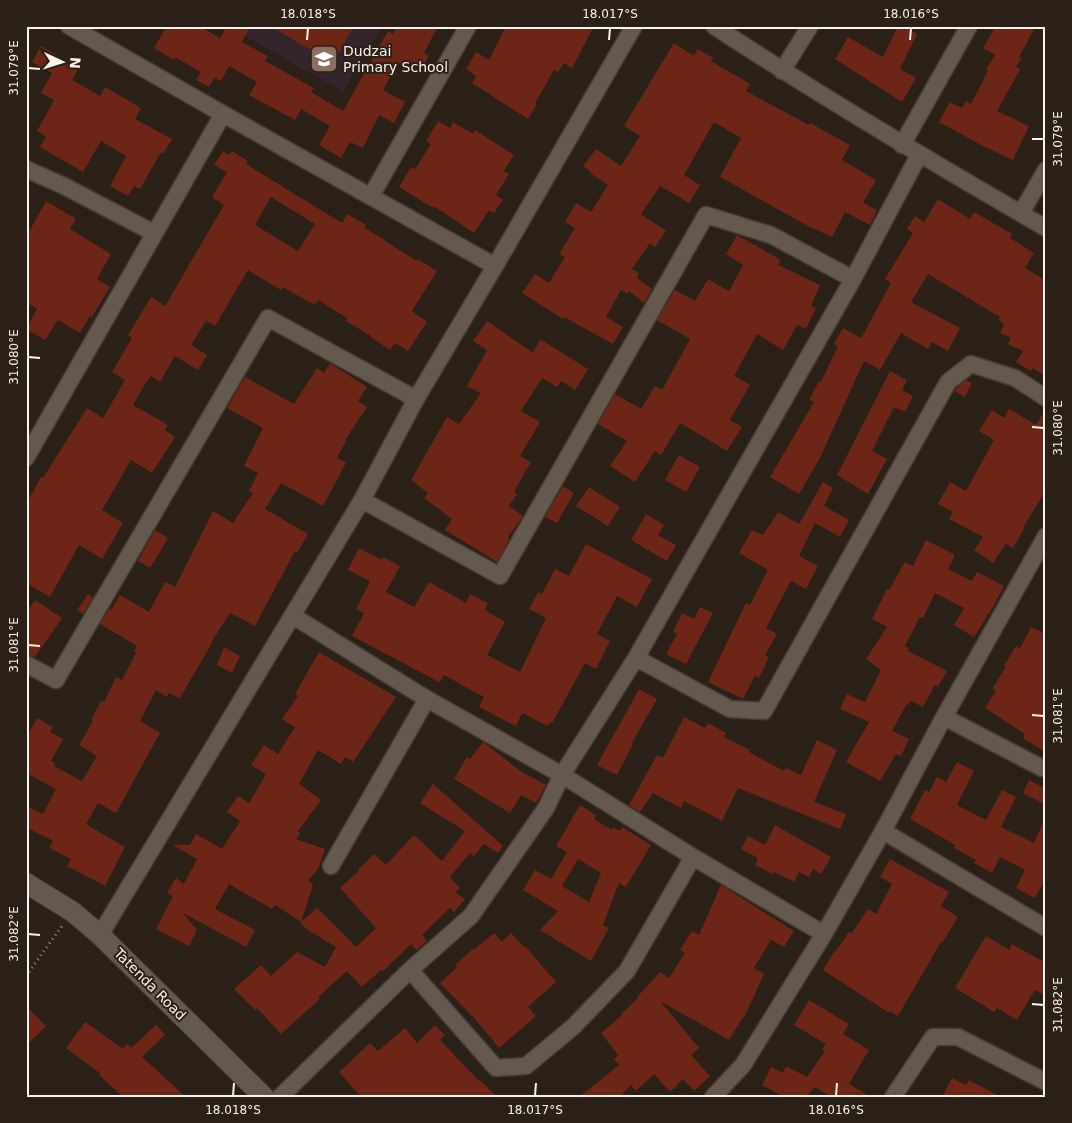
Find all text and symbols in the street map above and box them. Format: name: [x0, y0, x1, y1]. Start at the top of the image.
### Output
text: 18.018°S: [280, 7, 336, 21]
text: 18.017°S: [582, 7, 638, 21]
text: 18.016°S: [883, 7, 939, 21]
north arrow: [38, 38, 88, 88]
text: 31.079°E: [7, 40, 21, 96]
place label: Dudzai Primary School: [343, 43, 448, 75]
school or university icon: Dudzai Primary School: [309, 44, 339, 74]
text: N: [67, 57, 83, 69]
text: 31.079°E: [1051, 111, 1065, 167]
text: 31.080°E: [7, 329, 21, 385]
text: 31.080°E: [1051, 400, 1065, 456]
text: 31.081°E: [7, 617, 21, 673]
text: 31.081°E: [1051, 688, 1065, 744]
text: 31.082°E: [7, 906, 21, 962]
street label: Tatenda Road: [110, 944, 189, 1023]
text: 31.082°E: [1051, 977, 1065, 1033]
text: 18.018°S: [205, 1103, 261, 1117]
text: 18.017°S: [507, 1103, 563, 1117]
text: 18.016°S: [808, 1103, 864, 1117]

